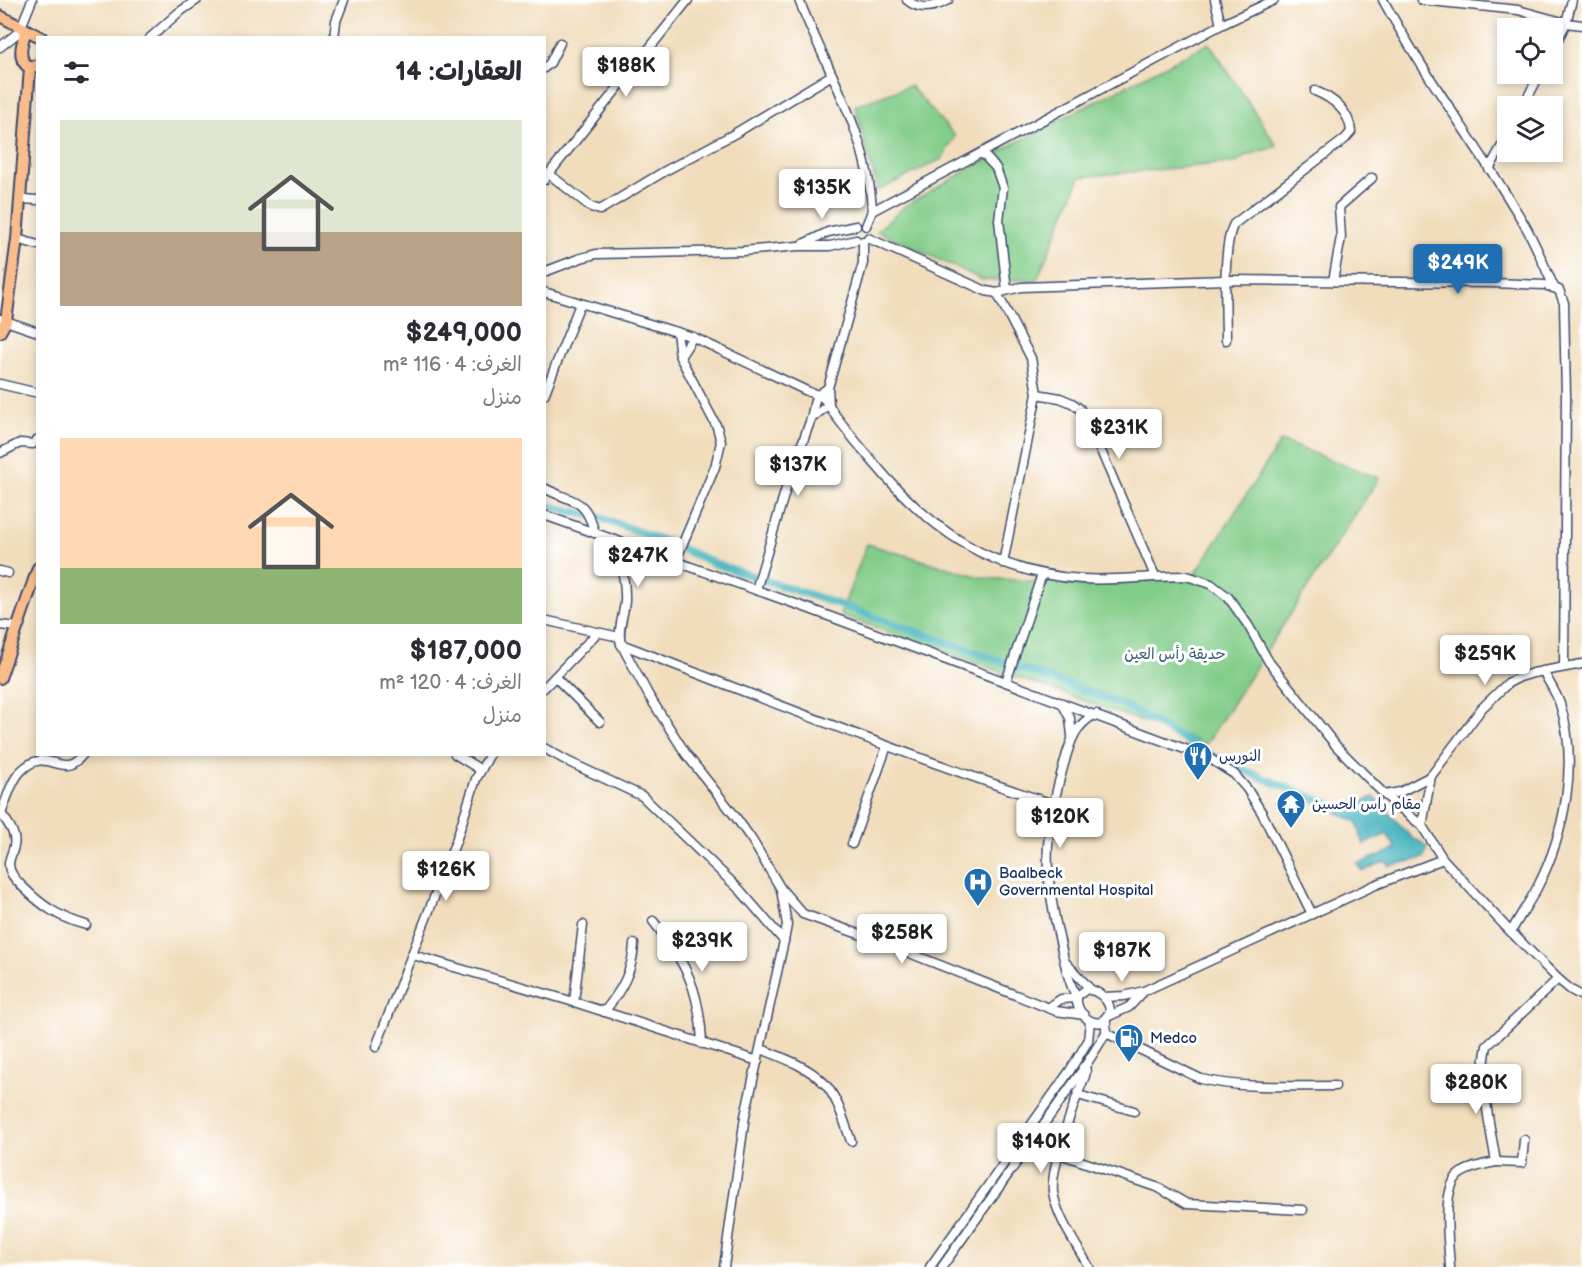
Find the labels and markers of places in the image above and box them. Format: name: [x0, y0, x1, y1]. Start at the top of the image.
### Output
pin: $188K: [584, 47, 668, 98]
pin: $135K: [780, 169, 864, 220]
pin: $249K: [1416, 244, 1500, 295]
pin: $231K: [1077, 409, 1161, 460]
pin: $137K: [756, 446, 840, 497]
pin: $247K: [596, 537, 680, 588]
pin: $259K: [1443, 635, 1527, 686]
restaurant icon: النورس: [1182, 740, 1214, 782]
place label: النورس: [1219, 747, 1261, 766]
temple icon: مقام راس الحسين: [1275, 788, 1307, 830]
place label: مقام راس الحسين: [1312, 795, 1421, 815]
pin: $120K: [1018, 798, 1102, 849]
pin: $126K: [404, 851, 488, 902]
place label: Baalbeck Governmental Hospital: [999, 864, 1153, 900]
hospital icon: Baalbeck Governmental Hospital: [962, 866, 994, 908]
pin: $258K: [860, 914, 944, 965]
pin: $239K: [660, 922, 744, 973]
pin: $187K: [1080, 932, 1164, 983]
fuel station icon: Medco: [1113, 1022, 1145, 1064]
place label: Medco: [1150, 1029, 1197, 1048]
pin: $280K: [1434, 1064, 1518, 1115]
pin: $140K: [999, 1123, 1083, 1174]

